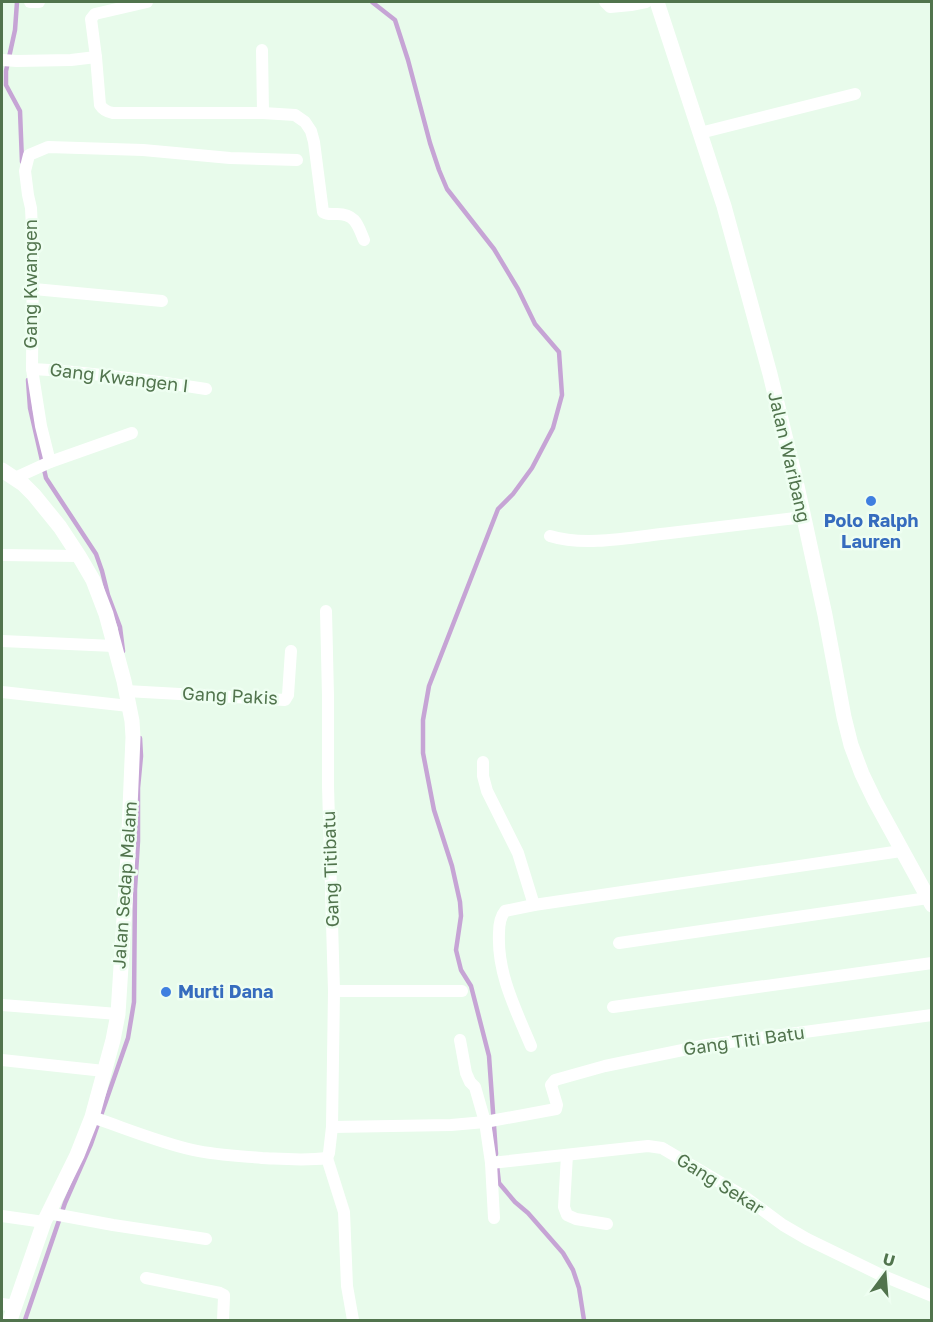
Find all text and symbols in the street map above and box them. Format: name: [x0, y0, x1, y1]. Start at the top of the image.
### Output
street label: Gang Kwangen: [19, 219, 41, 349]
street label: Gang Kwangen I: [49, 358, 190, 396]
street label: Jalan Waribang: [764, 389, 816, 524]
marker: Polo Ralph Lauren: [864, 494, 878, 508]
place label: Polo Ralph Lauren: [824, 509, 918, 552]
street label: Gang Pakis: [182, 682, 278, 708]
street label: Jalan Sedap Malam: [107, 800, 141, 969]
street label: Gang Titibatu: [317, 810, 343, 928]
place label: Murti Dana: [178, 980, 273, 1002]
marker: Murti Dana: [159, 985, 173, 999]
street label: Gang Titi Batu: [682, 1021, 806, 1059]
street label: Gang Sekar: [673, 1148, 768, 1219]
north arrow: [855, 1244, 915, 1304]
text: U: [881, 1248, 898, 1271]

